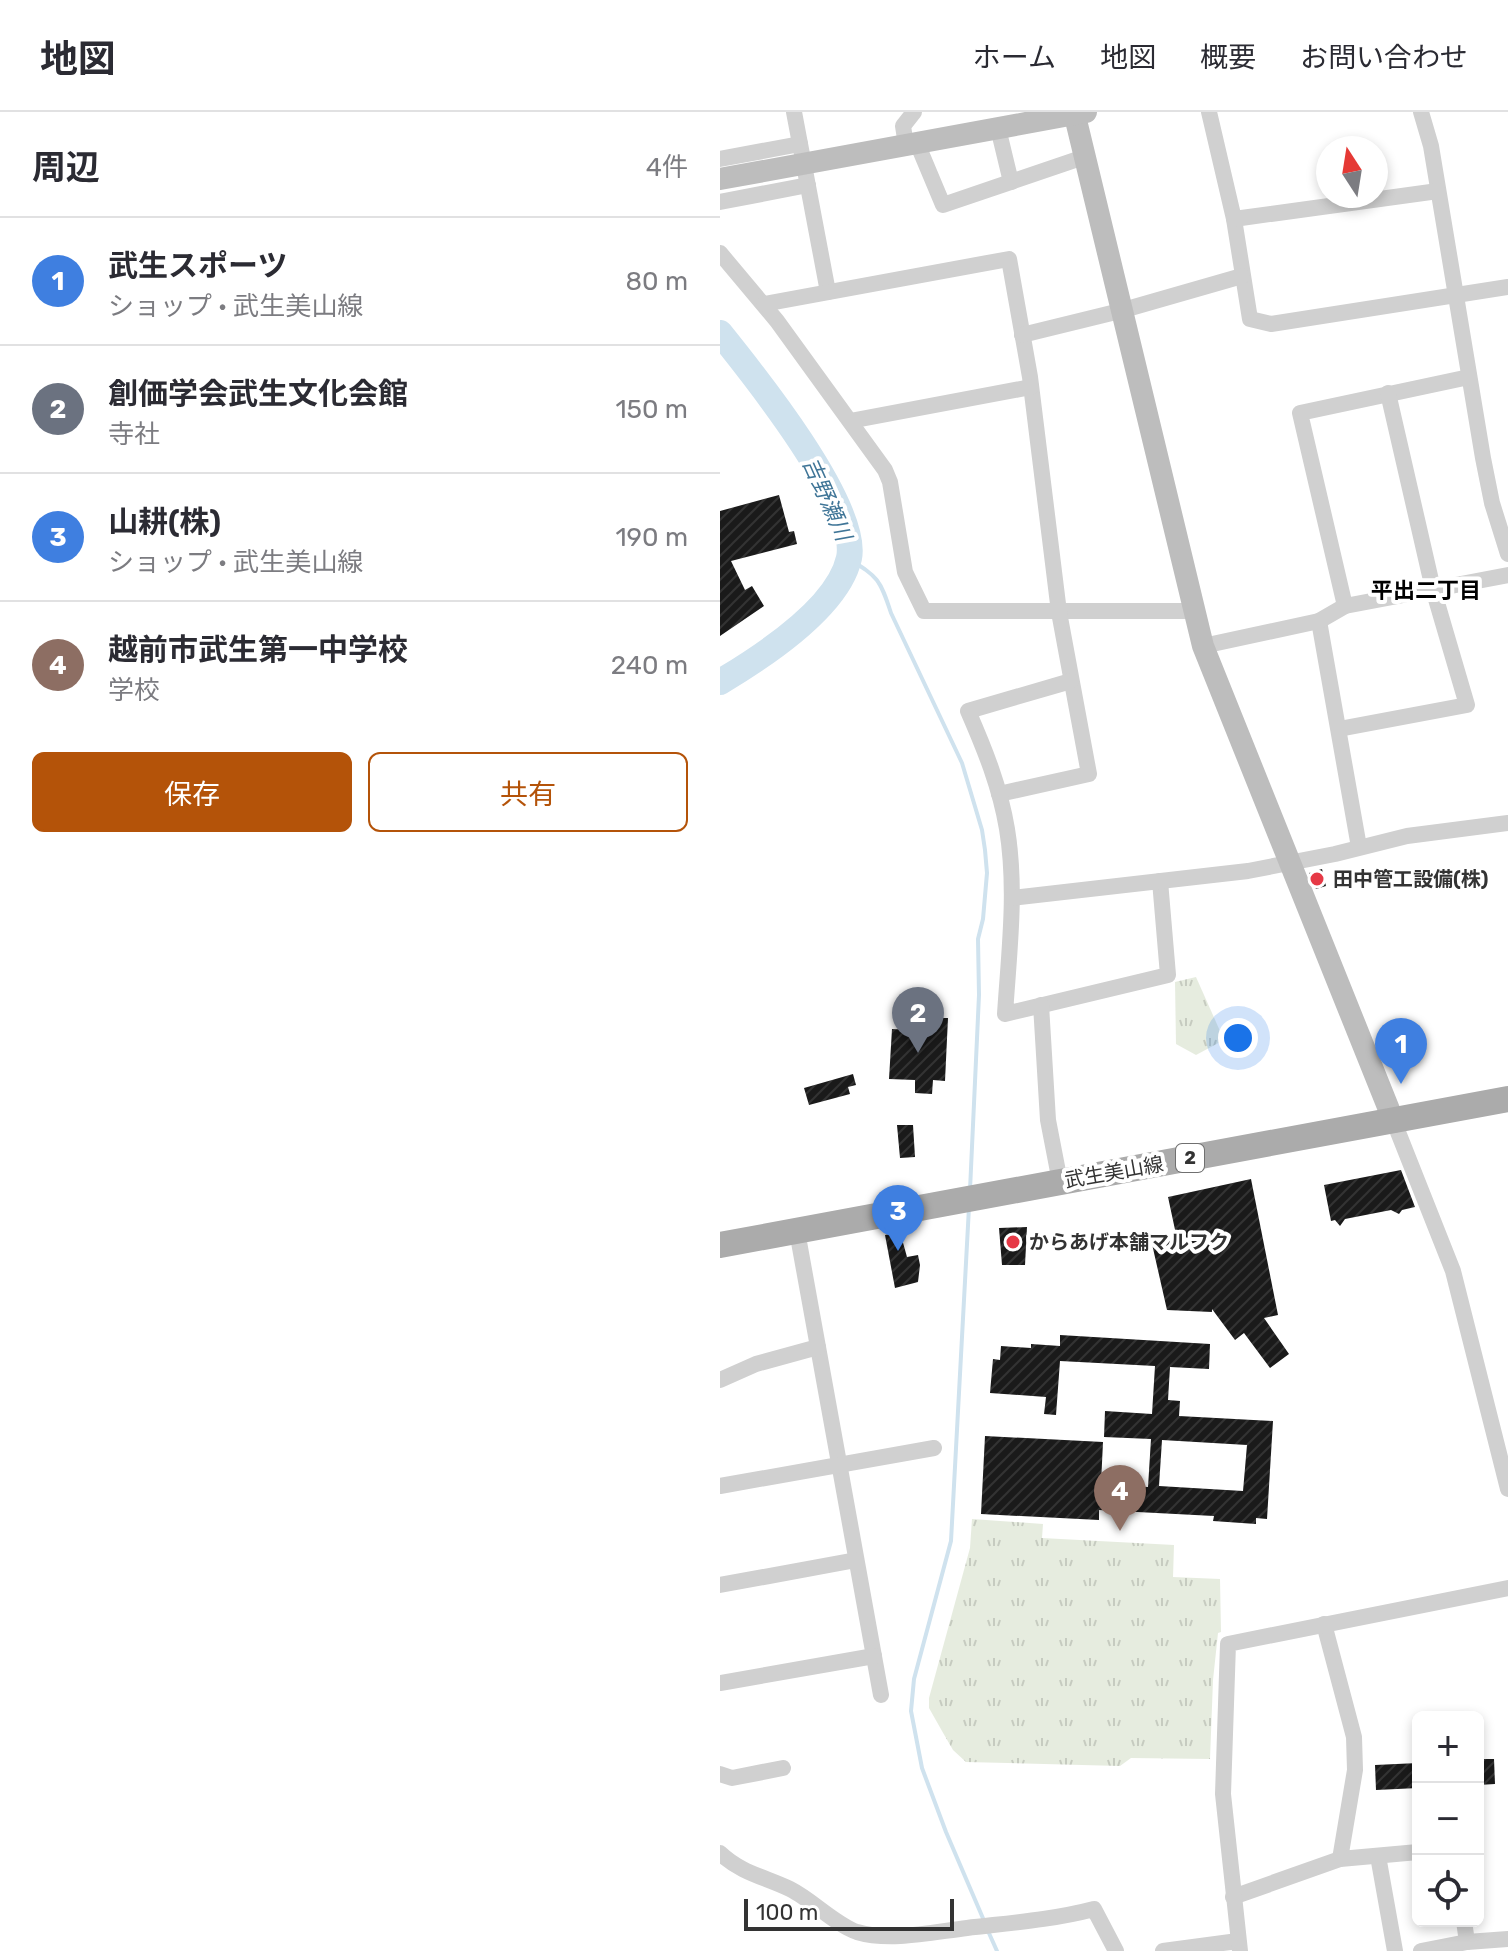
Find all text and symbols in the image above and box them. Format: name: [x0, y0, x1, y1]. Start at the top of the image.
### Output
text: 地図: [40, 36, 116, 82]
text: ホーム: [973, 41, 1056, 74]
text: 地図: [1100, 41, 1156, 74]
text: 概要: [1200, 41, 1256, 74]
text: お問い合わせ: [1300, 41, 1468, 74]
north arrow: [1316, 136, 1388, 208]
text: 周辺: [32, 147, 100, 188]
text: 4件: [646, 152, 688, 183]
text: 武生スポーツ: [108, 248, 287, 284]
text: 1: [52, 266, 64, 297]
text: 80 m: [625, 266, 688, 297]
text: ショップ · 武生美山線: [108, 291, 363, 322]
text: 創価学会武生文化会館: [108, 376, 408, 412]
text: 2: [50, 394, 66, 425]
text: 150 m: [615, 394, 688, 425]
text: 寺社: [108, 419, 160, 450]
water label: 吉野瀬川: [797, 453, 858, 547]
text: 山耕(株): [108, 504, 221, 540]
text: 3: [49, 522, 67, 553]
text: 190 m: [615, 522, 688, 553]
text: ショップ · 武生美山線: [108, 547, 363, 578]
district label: 平出二丁目: [1371, 577, 1481, 604]
text: 越前市武生第一中学校: [108, 632, 408, 668]
text: 4: [49, 650, 67, 681]
text: 240 m: [611, 650, 688, 681]
text: 学校: [108, 675, 160, 706]
button: 保存: [32, 752, 352, 832]
button: 共有: [368, 752, 688, 832]
place label: 田中管工設備(株): [1333, 867, 1488, 891]
marker: 田中管工設備(株): [1308, 870, 1326, 888]
pin: 2: [892, 987, 944, 1053]
your location: [1218, 1018, 1258, 1058]
pin: 1: [1375, 1018, 1427, 1084]
road number: 2: [1176, 1144, 1204, 1172]
street label: 武生美山線: [1063, 1151, 1165, 1193]
pin: 3: [872, 1185, 924, 1251]
place label: からあげ本舗マルフク: [1029, 1230, 1229, 1254]
marker: からあげ本舗マルフク: [1004, 1233, 1022, 1251]
pin: 4: [1094, 1465, 1146, 1531]
map controls: [1412, 1711, 1484, 1927]
button: +: [1412, 1711, 1484, 1783]
button: −: [1412, 1783, 1484, 1855]
button: locate: [1412, 1855, 1484, 1927]
scale bar: [744, 1895, 954, 1931]
text: 100 m: [756, 1899, 818, 1926]

